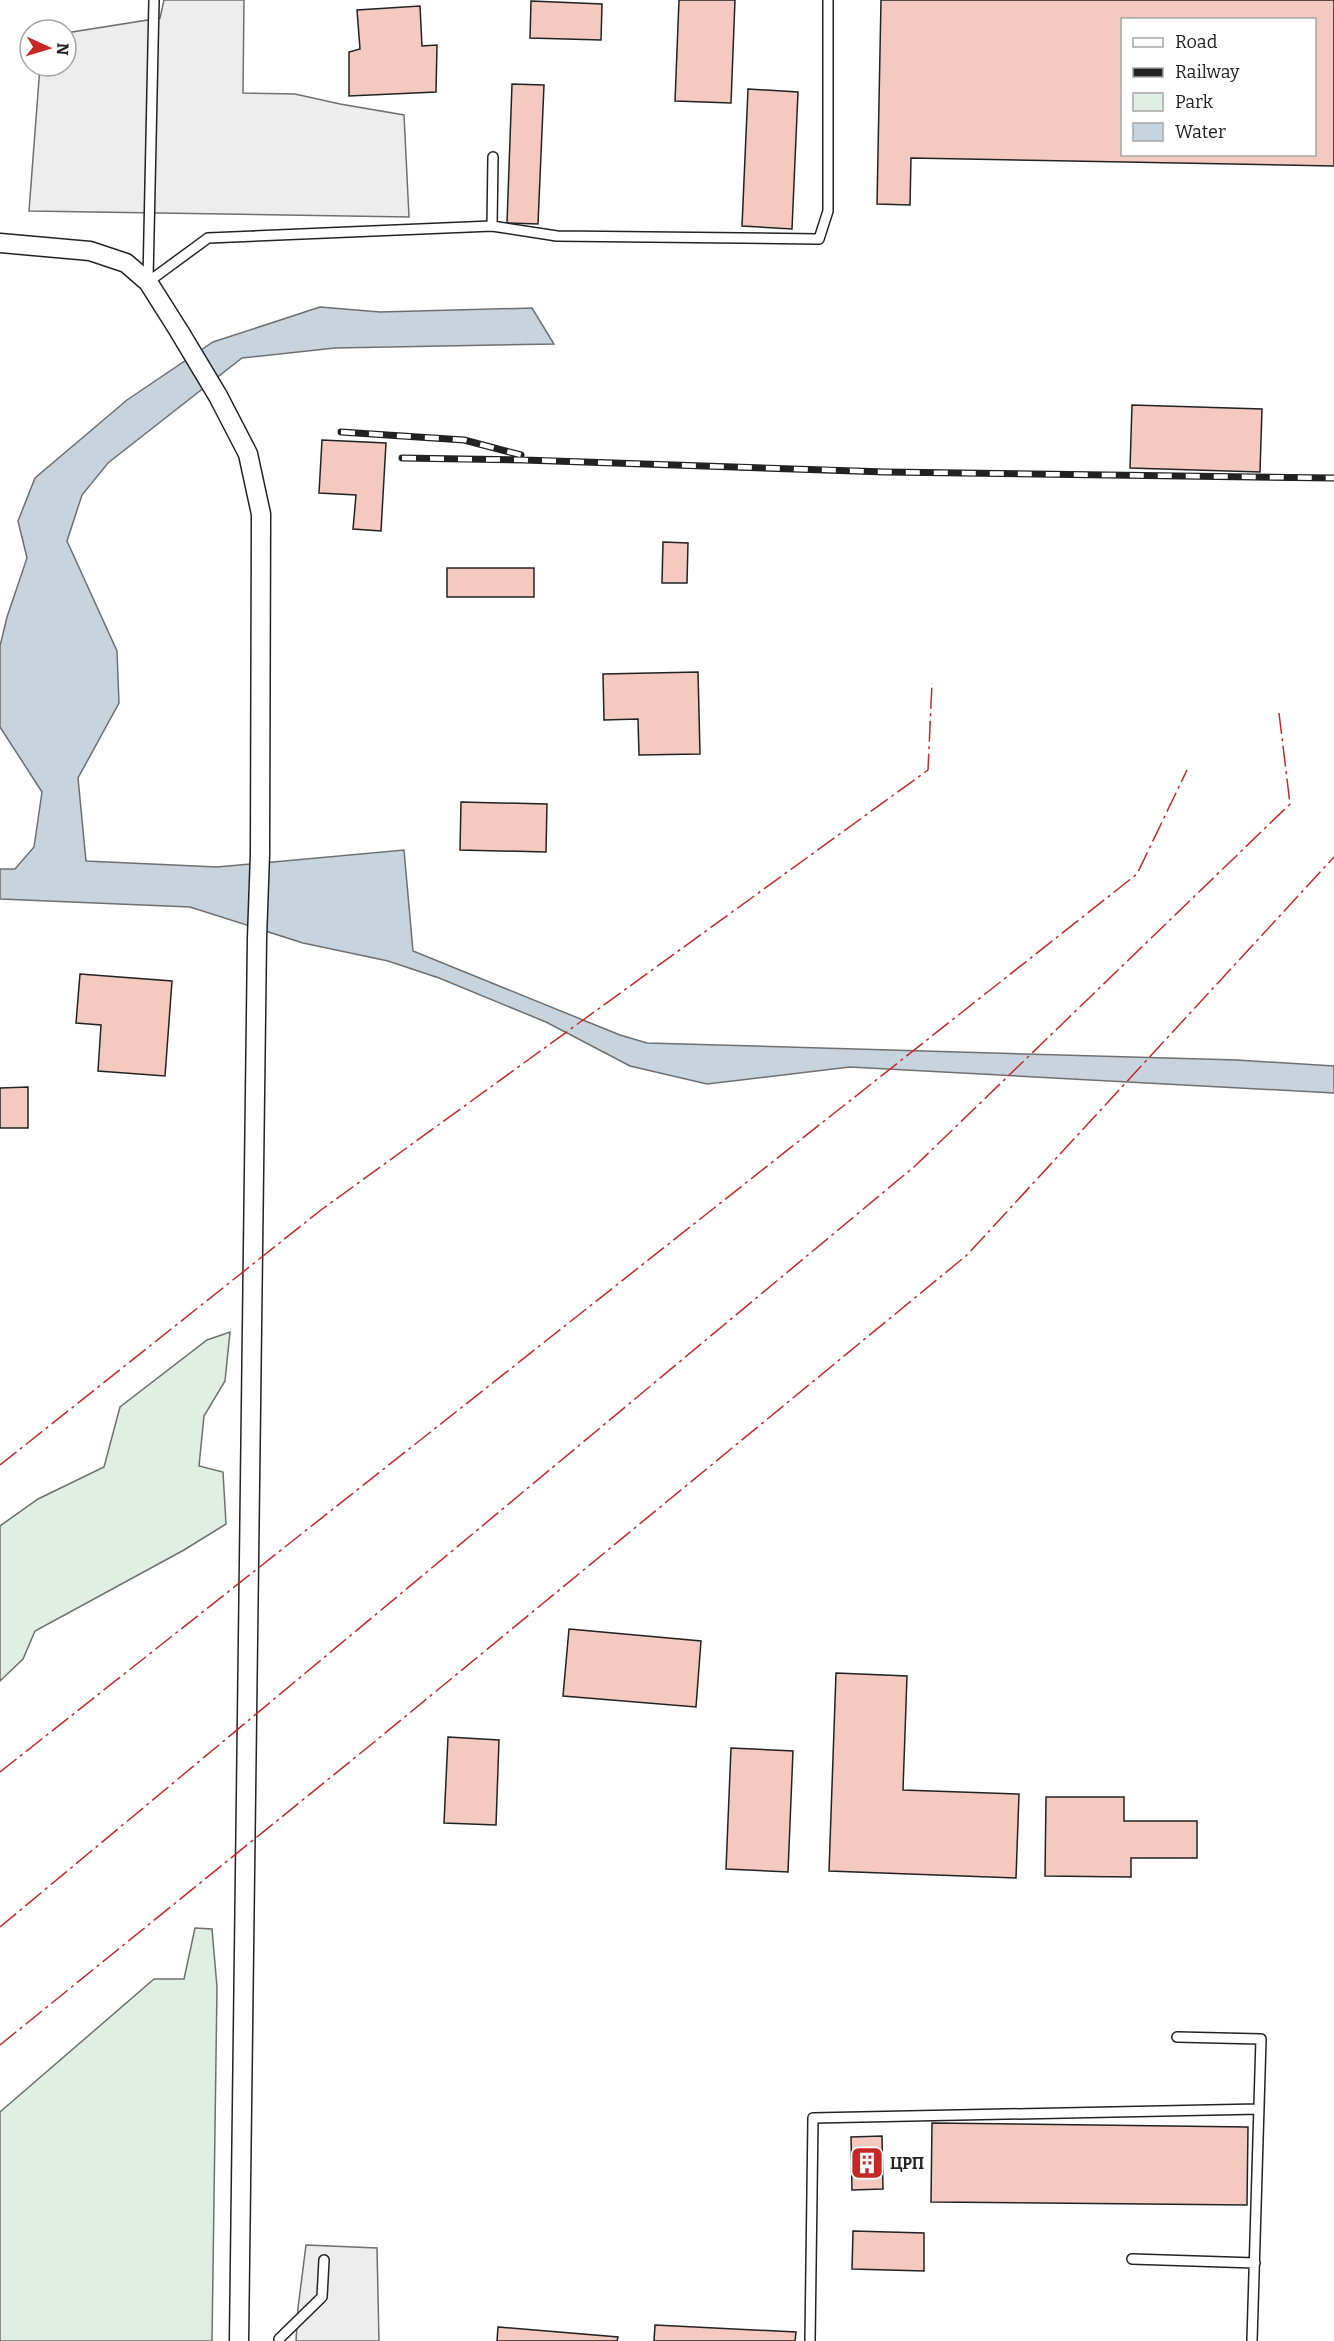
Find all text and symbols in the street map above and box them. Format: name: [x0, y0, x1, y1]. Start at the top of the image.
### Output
north arrow: [18, 18, 78, 78]
legend: [1121, 18, 1316, 156]
text: Road: [1175, 31, 1218, 53]
text: N: [53, 42, 72, 56]
text: Railway: [1175, 61, 1240, 83]
text: Park: [1175, 91, 1214, 113]
text: Water: [1175, 121, 1226, 143]
building icon: ЦРП: [849, 2145, 885, 2181]
place label: ЦРП: [890, 2154, 924, 2173]

